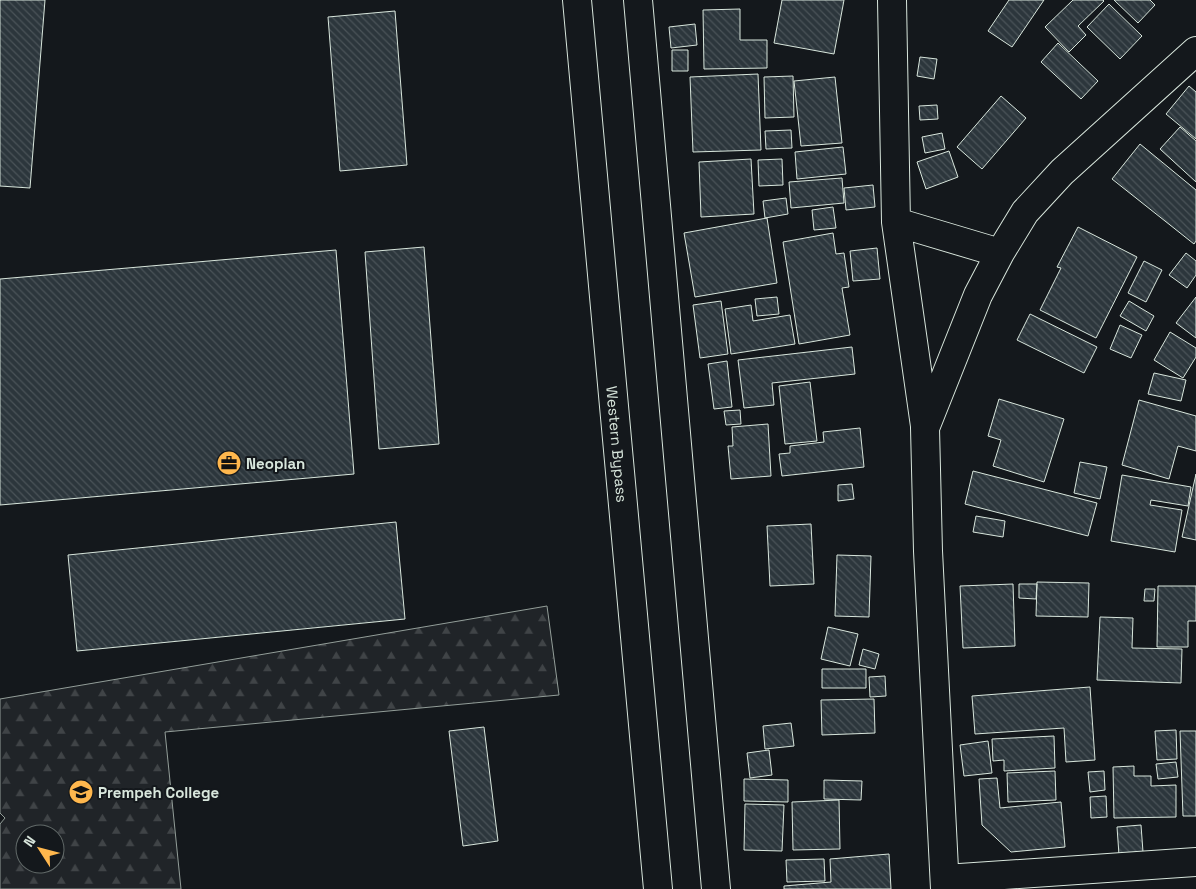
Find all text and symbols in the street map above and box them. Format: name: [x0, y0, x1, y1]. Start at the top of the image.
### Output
street label: Western Bypass: [603, 385, 632, 503]
office icon: Neoplan: [216, 450, 242, 476]
place label: Neoplan: [246, 454, 305, 473]
school or university icon: Prempeh College: [68, 779, 94, 805]
place label: Prempeh College: [98, 783, 220, 802]
north arrow: [15, 824, 65, 874]
text: N: [19, 832, 40, 850]

